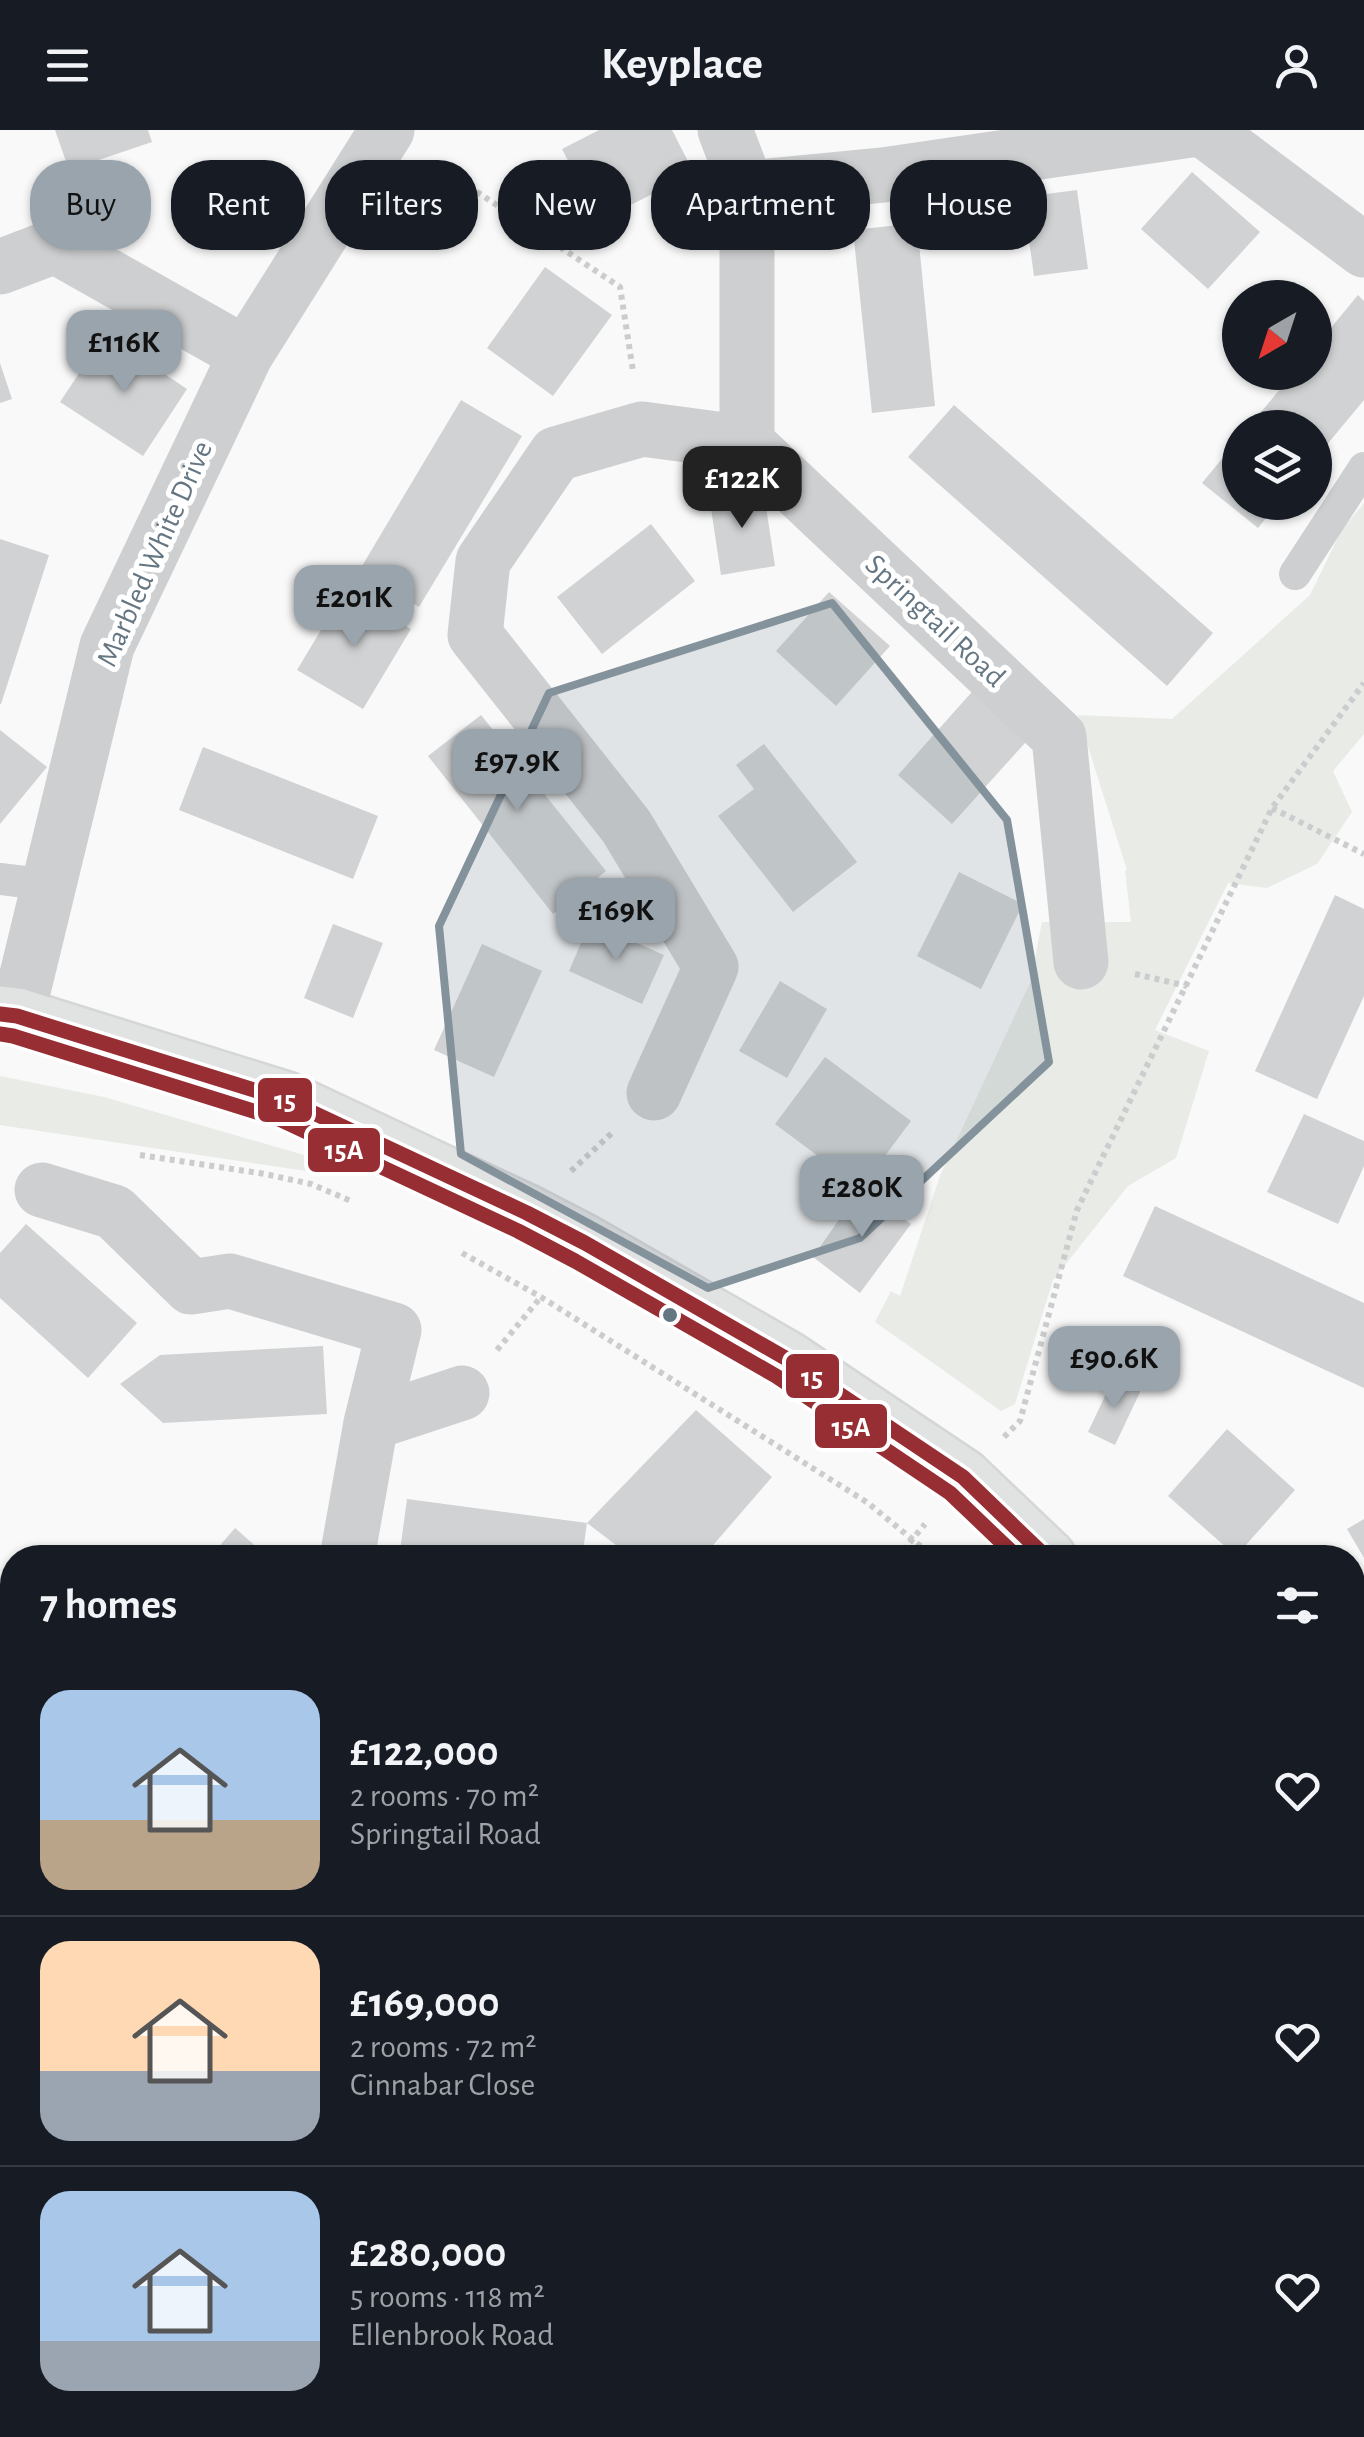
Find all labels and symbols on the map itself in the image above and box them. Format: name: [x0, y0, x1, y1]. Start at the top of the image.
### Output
north arrow: [1222, 280, 1332, 390]
pin: £116K: [54, 310, 194, 395]
street label: Marbled White Drive: [92, 437, 218, 671]
pin: £122K: [672, 446, 812, 531]
street label: Springtail Road: [859, 549, 1011, 693]
pin: £201K: [284, 565, 424, 650]
pin: £97.9K: [436, 729, 598, 814]
pin: £169K: [546, 878, 686, 963]
line badge: 15: [256, 1076, 314, 1124]
text: 15: [274, 1087, 296, 1115]
line badge: 15A: [306, 1126, 382, 1174]
text: 15A: [325, 1137, 364, 1165]
pin: £280K: [792, 1155, 932, 1240]
unlabelled marker: [660, 1305, 680, 1325]
pin: £90.6K: [1033, 1326, 1195, 1411]
line badge: 15: [784, 1352, 841, 1400]
text: 15: [801, 1364, 823, 1392]
line badge: 15A: [813, 1402, 889, 1450]
text: 15A: [832, 1414, 871, 1442]

